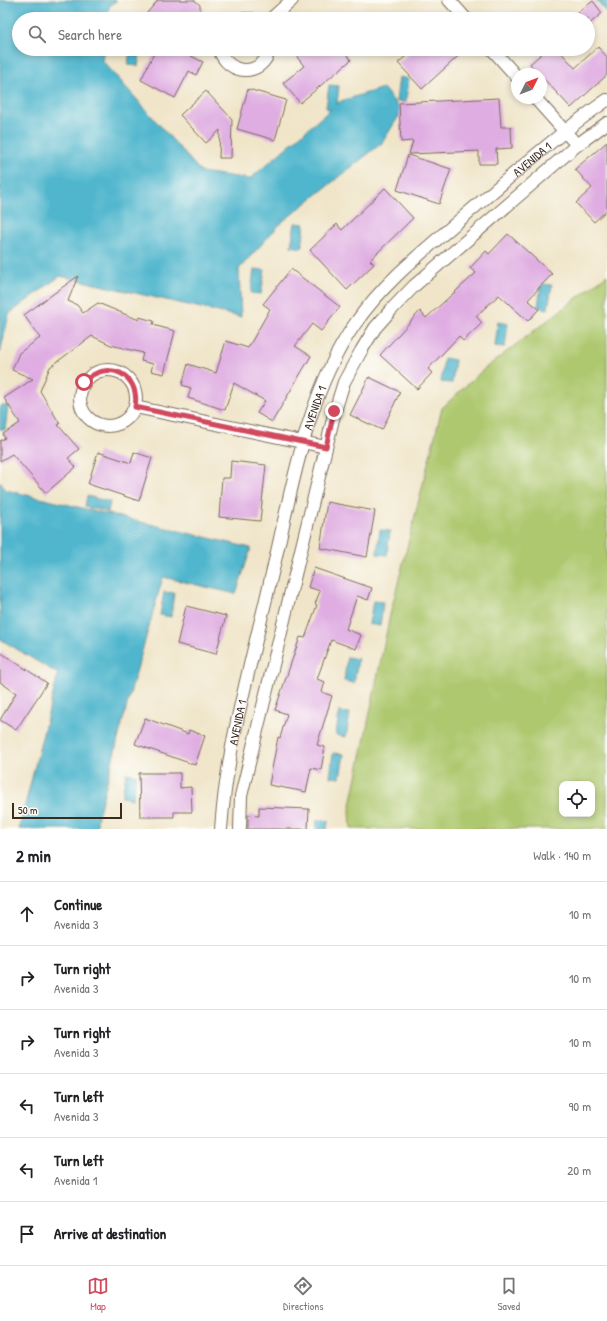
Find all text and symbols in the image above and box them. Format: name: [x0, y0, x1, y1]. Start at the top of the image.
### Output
search box: [12, 12, 595, 56]
icon: search: [26, 23, 48, 45]
text: Search here: [58, 24, 122, 45]
north arrow: [511, 68, 547, 104]
street label: AVENIDA 1: [509, 137, 555, 180]
route start: [75, 373, 93, 391]
street label: AVENIDA 1: [299, 383, 330, 432]
route end: [325, 402, 343, 420]
street label: AVENIDA 1: [224, 698, 250, 746]
map controls: [559, 781, 595, 817]
button: locate: [559, 781, 595, 817]
scale bar: [12, 801, 122, 820]
text: 50 m: [18, 803, 38, 817]
text: 2 min: [16, 844, 51, 867]
text: Walk · 140 m: [533, 846, 591, 864]
text: Continue: [54, 894, 102, 915]
icon: ahead: [16, 903, 38, 925]
text: 10 m: [569, 905, 591, 923]
text: Avenida 3: [54, 915, 99, 933]
text: Turn right: [54, 958, 110, 979]
icon: right: [16, 967, 38, 989]
text: 10 m: [569, 969, 591, 987]
text: Avenida 3: [54, 979, 99, 997]
text: Turn right: [54, 1022, 110, 1043]
icon: right: [16, 1031, 38, 1053]
text: 10 m: [569, 1033, 591, 1051]
text: Avenida 3: [54, 1043, 99, 1061]
text: Turn left: [54, 1086, 104, 1107]
icon: left: [16, 1095, 38, 1117]
text: 90 m: [569, 1097, 591, 1115]
text: Avenida 3: [54, 1107, 99, 1125]
text: Turn left: [54, 1150, 104, 1171]
icon: left: [16, 1159, 38, 1181]
text: 20 m: [567, 1161, 591, 1179]
text: Avenida 1: [54, 1171, 97, 1189]
icon: arrive: [16, 1223, 38, 1245]
text: Arrive at destination: [54, 1223, 166, 1244]
tab: Map: [87, 1275, 109, 1313]
tab: Directions: [283, 1275, 324, 1313]
tab: Saved: [498, 1275, 520, 1313]

